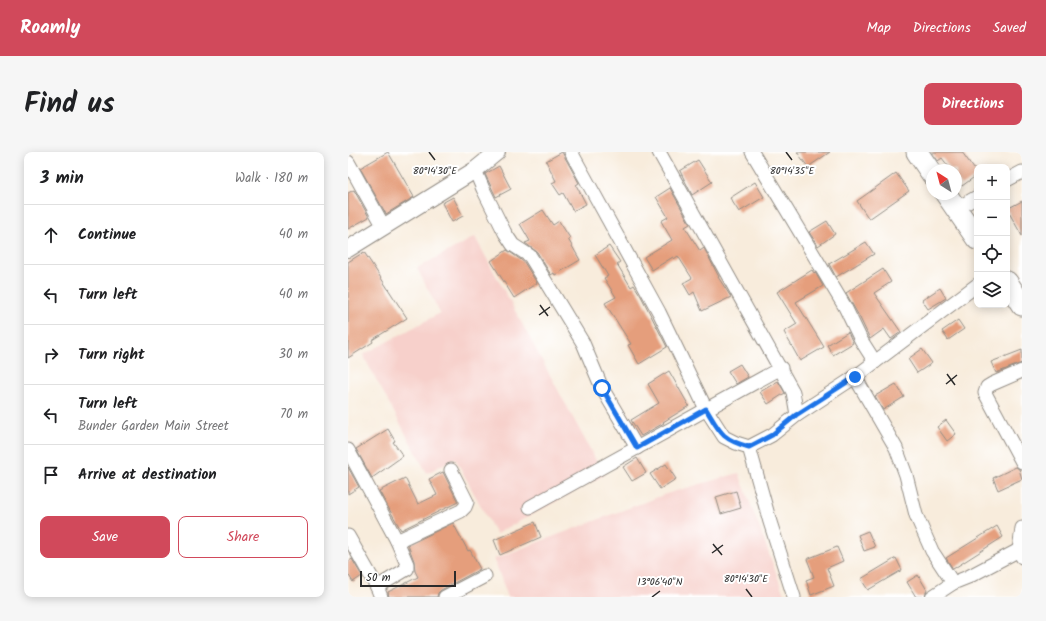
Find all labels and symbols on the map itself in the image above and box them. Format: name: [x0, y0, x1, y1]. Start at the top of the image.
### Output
text: 80°14'30"E: [413, 163, 458, 179]
text: 80°14'35"E: [770, 163, 816, 179]
north arrow: [926, 164, 962, 200]
route end: [846, 368, 864, 386]
route start: [593, 379, 611, 397]
scale bar: [360, 569, 456, 588]
text: 80°14'30"E: [724, 571, 769, 587]
text: 13°06'40"N: [638, 574, 683, 590]

